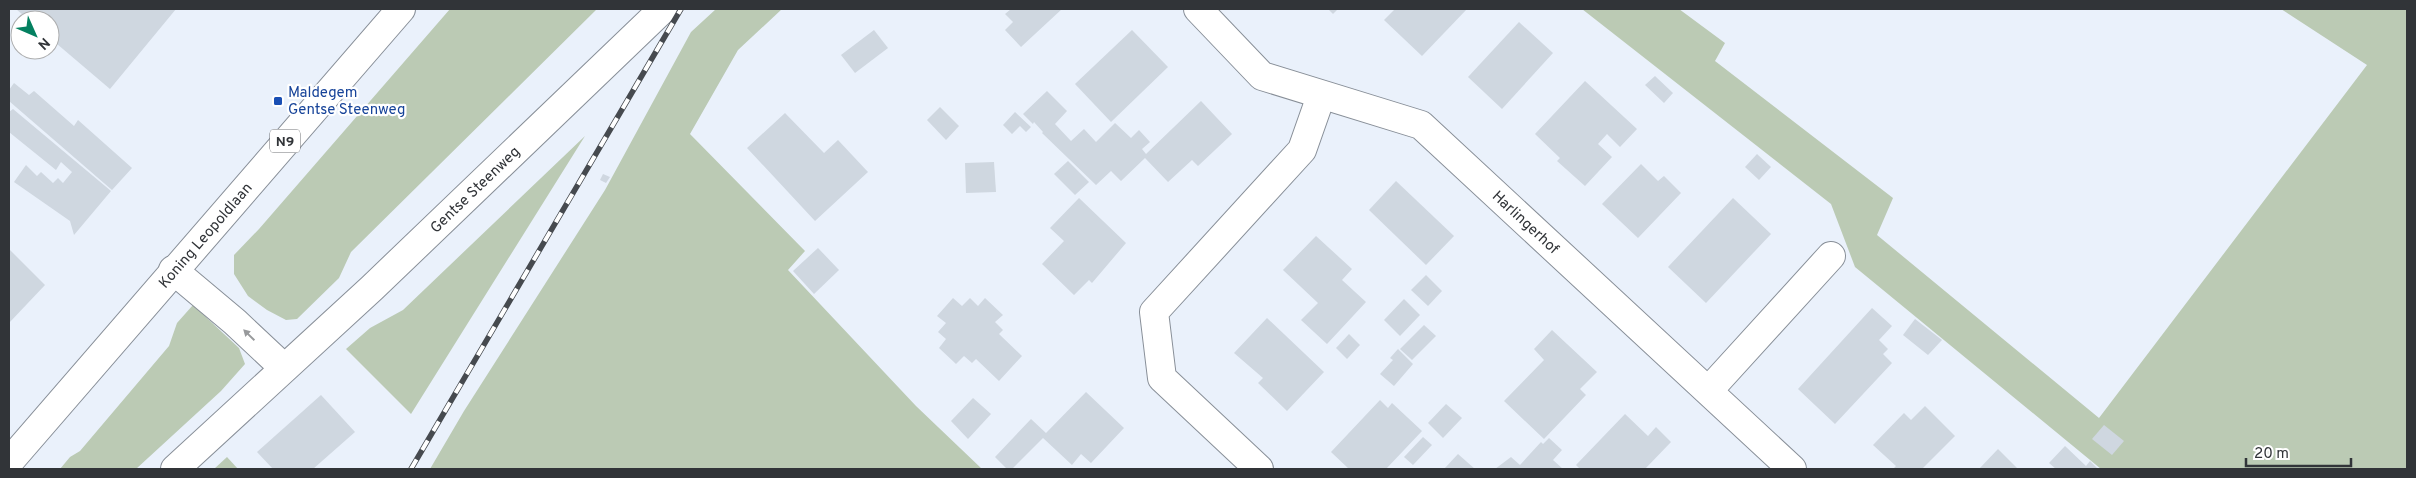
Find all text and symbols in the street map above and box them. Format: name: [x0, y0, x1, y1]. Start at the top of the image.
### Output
north arrow: [10, 10, 60, 60]
text: N: [34, 34, 53, 53]
place label: Maldegem Gentse Steenweg: [288, 84, 405, 120]
marker: Maldegem Gentse Steenweg: [272, 95, 284, 107]
road number: N9: [270, 130, 300, 152]
street label: Gentse Steenweg: [427, 143, 525, 238]
street label: Koning Leopoldlaan: [156, 179, 257, 293]
street label: Harlingerhof: [1487, 188, 1562, 259]
one-way arrow: [243, 329, 255, 341]
scale bar: [2246, 436, 2351, 468]
text: 20 m: [2254, 445, 2289, 464]

